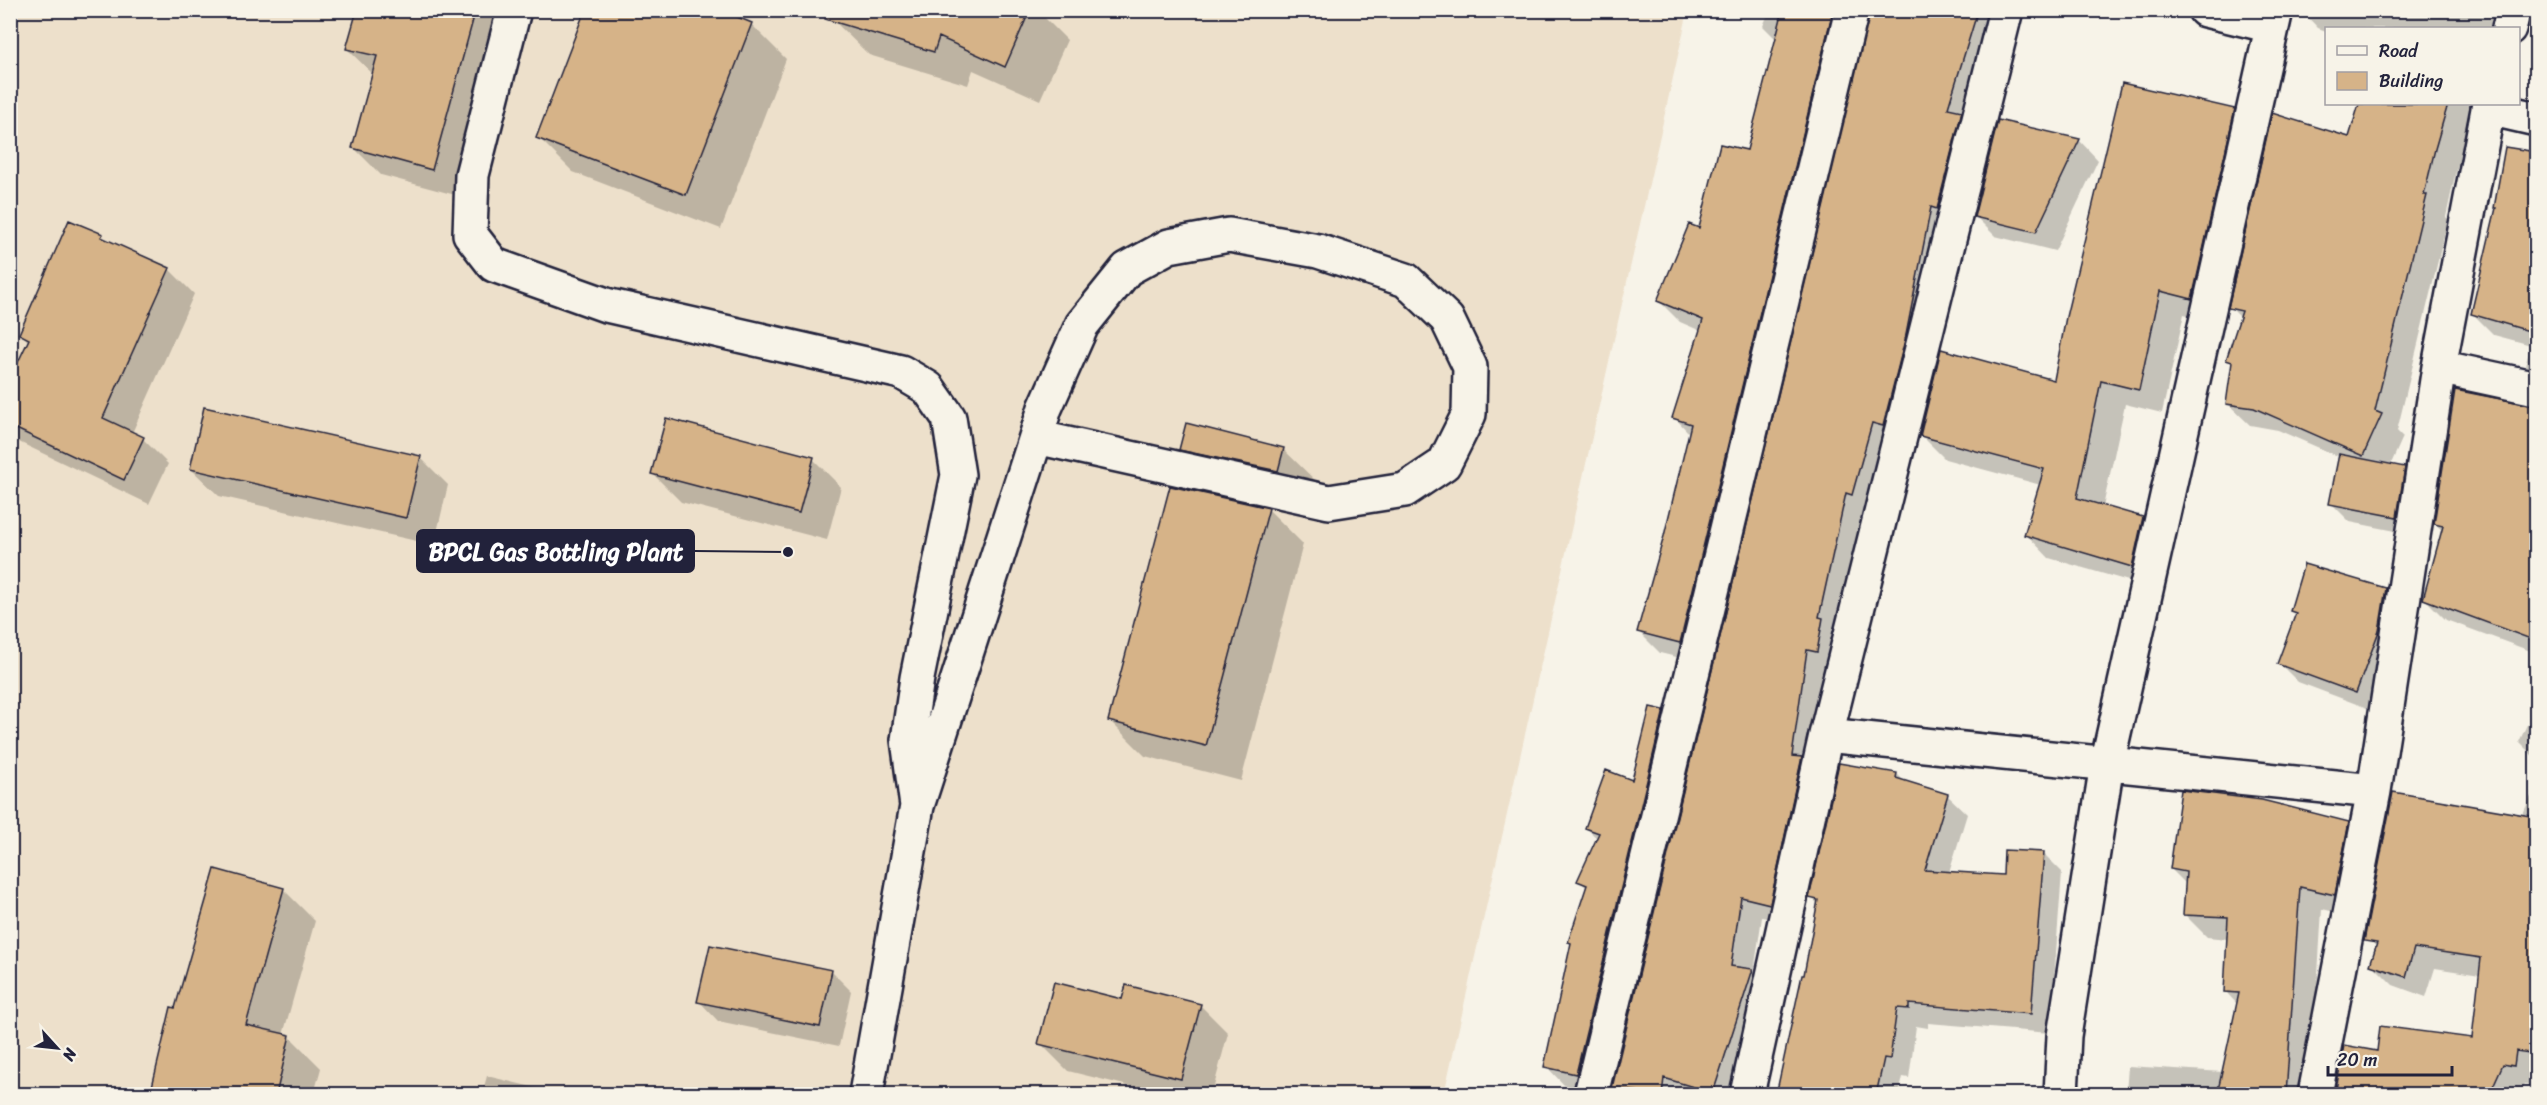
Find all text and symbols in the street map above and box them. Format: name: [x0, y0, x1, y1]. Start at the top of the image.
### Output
legend: [2325, 27, 2520, 105]
text: Road: [2379, 35, 2419, 67]
text: Building: [2379, 65, 2443, 97]
callout: BPCL Gas Bottling Plant: [417, 530, 694, 572]
text: BPCL Gas Bottling Plant: [429, 531, 684, 573]
north arrow: [27, 1018, 87, 1078]
scale bar: [2328, 1039, 2452, 1077]
text: N: [54, 1042, 86, 1067]
text: 20 m: [2337, 1044, 2377, 1076]

